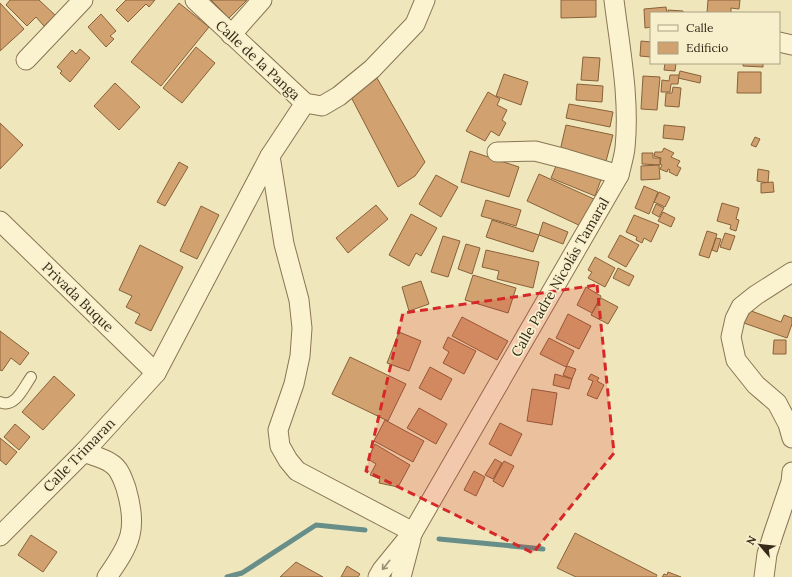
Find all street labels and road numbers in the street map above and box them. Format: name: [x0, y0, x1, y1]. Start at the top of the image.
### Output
street label: Calle de la Panga: [212, 16, 304, 104]
street label: Calle Padre Nicolás Tamaral: [507, 194, 613, 360]
street label: Privada Buque: [38, 258, 118, 336]
street label: Calle Trimaran: [39, 414, 119, 496]

